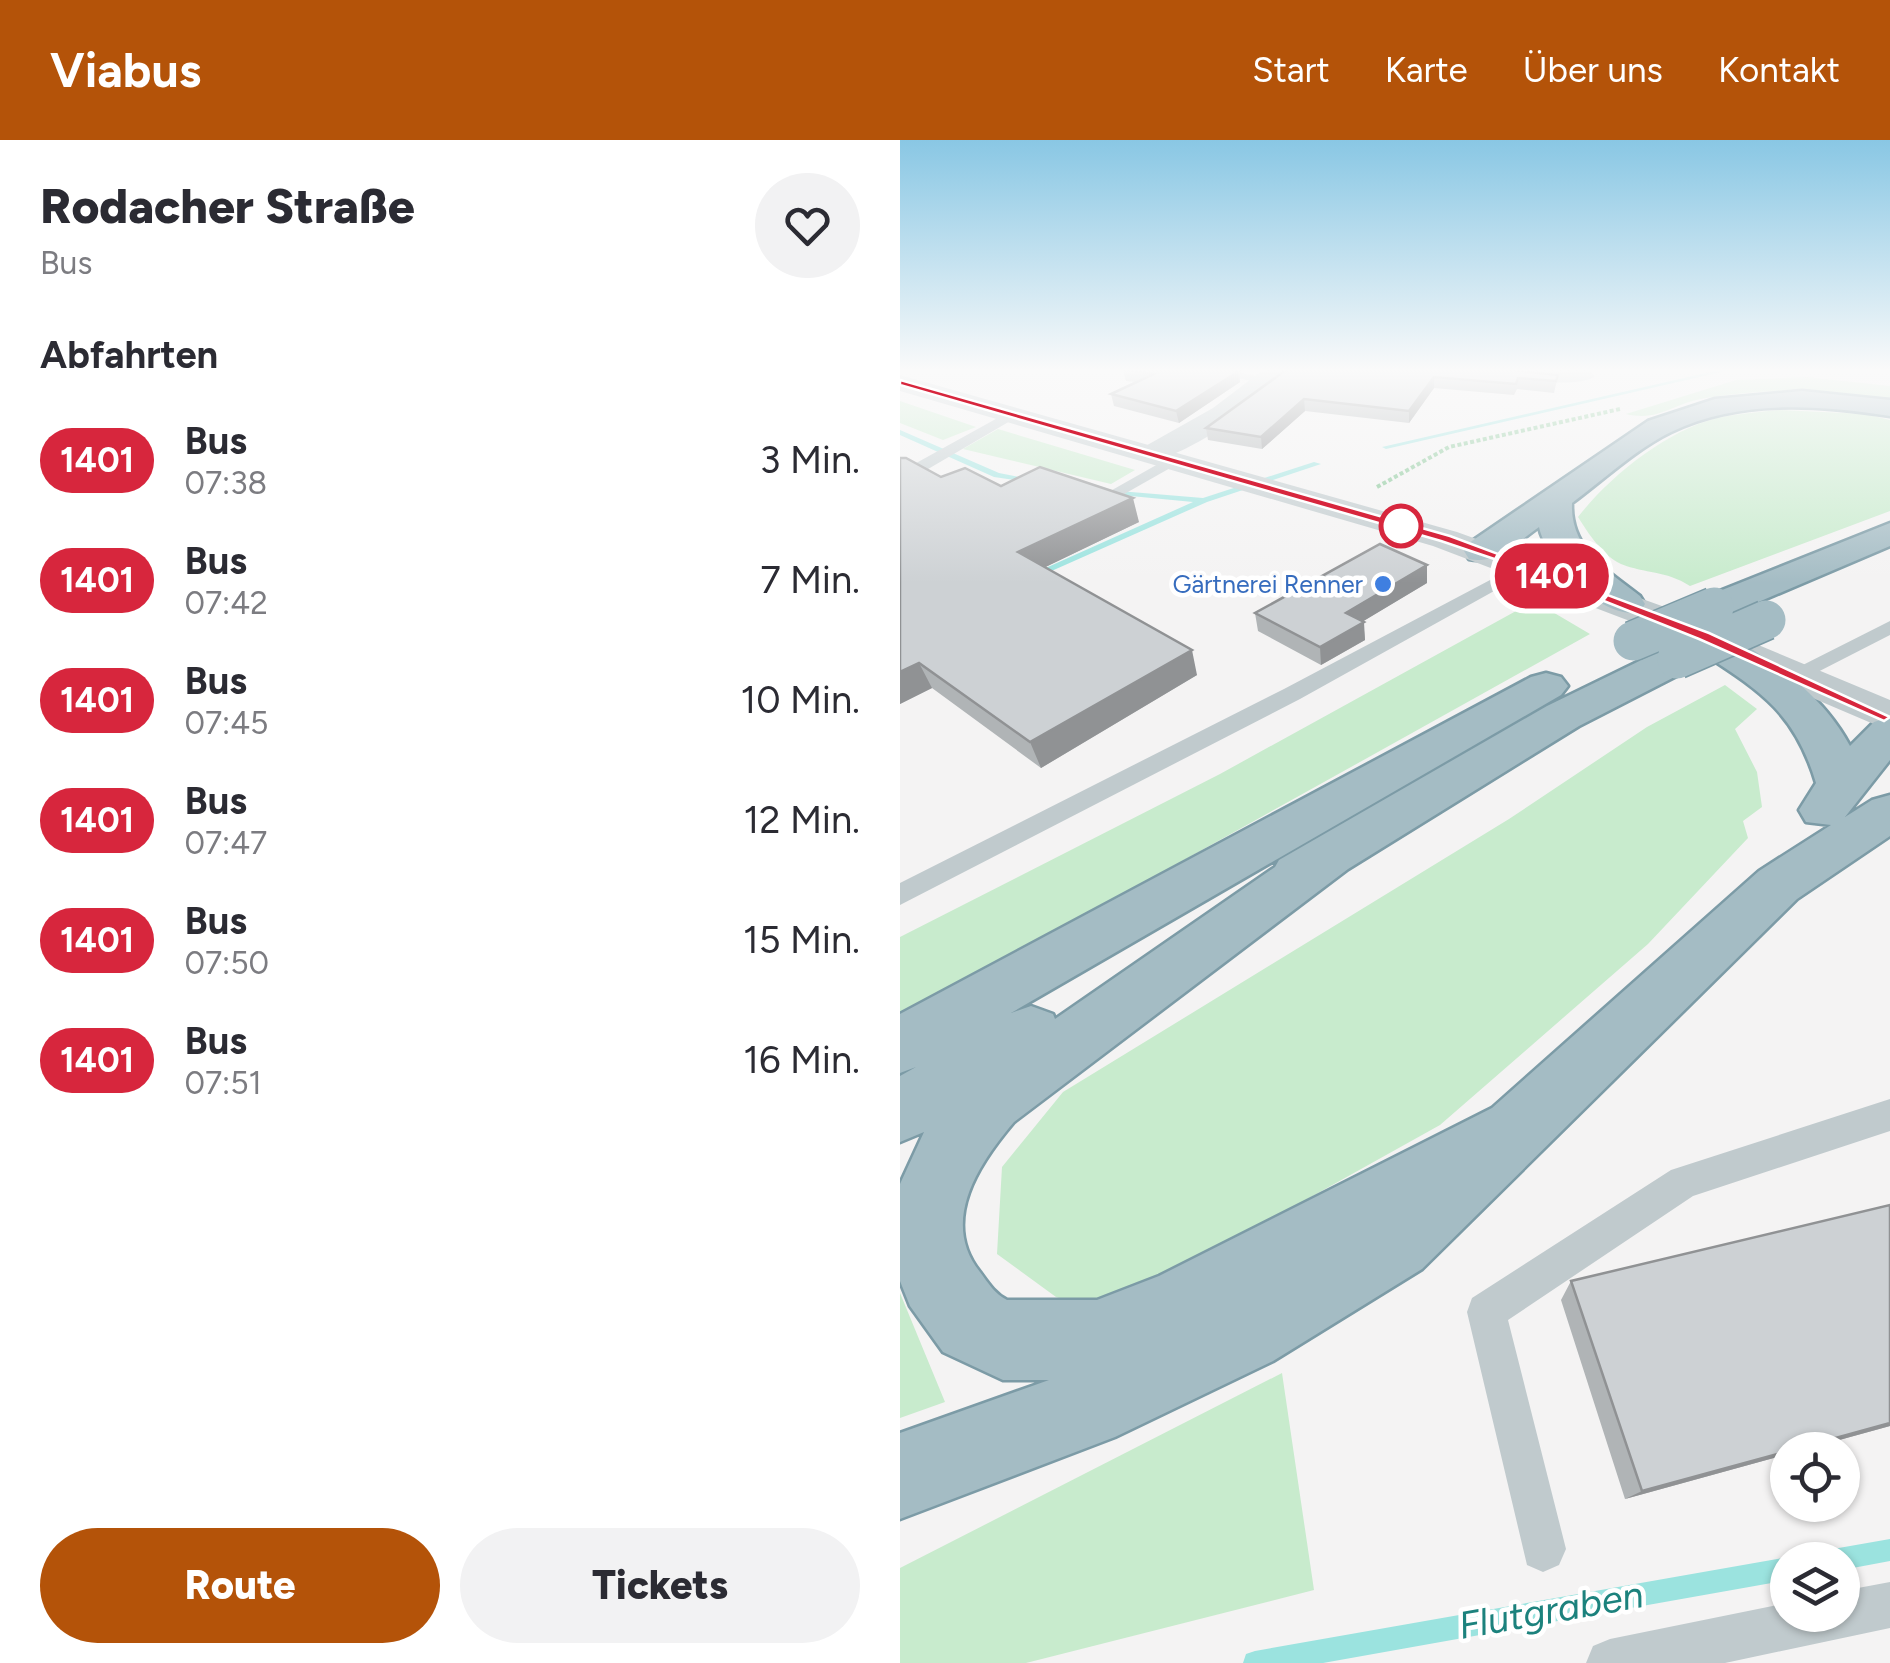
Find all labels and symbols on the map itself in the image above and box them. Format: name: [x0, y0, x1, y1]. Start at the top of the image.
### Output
unlabelled marker: [1380, 505, 1422, 547]
line badge: 1401: [1482, 544, 1622, 608]
place label: Gärtnerei Renner: [1172, 569, 1364, 599]
marker: Gärtnerei Renner: [1372, 573, 1394, 595]
water label: Flutgraben: [1455, 1571, 1647, 1649]

